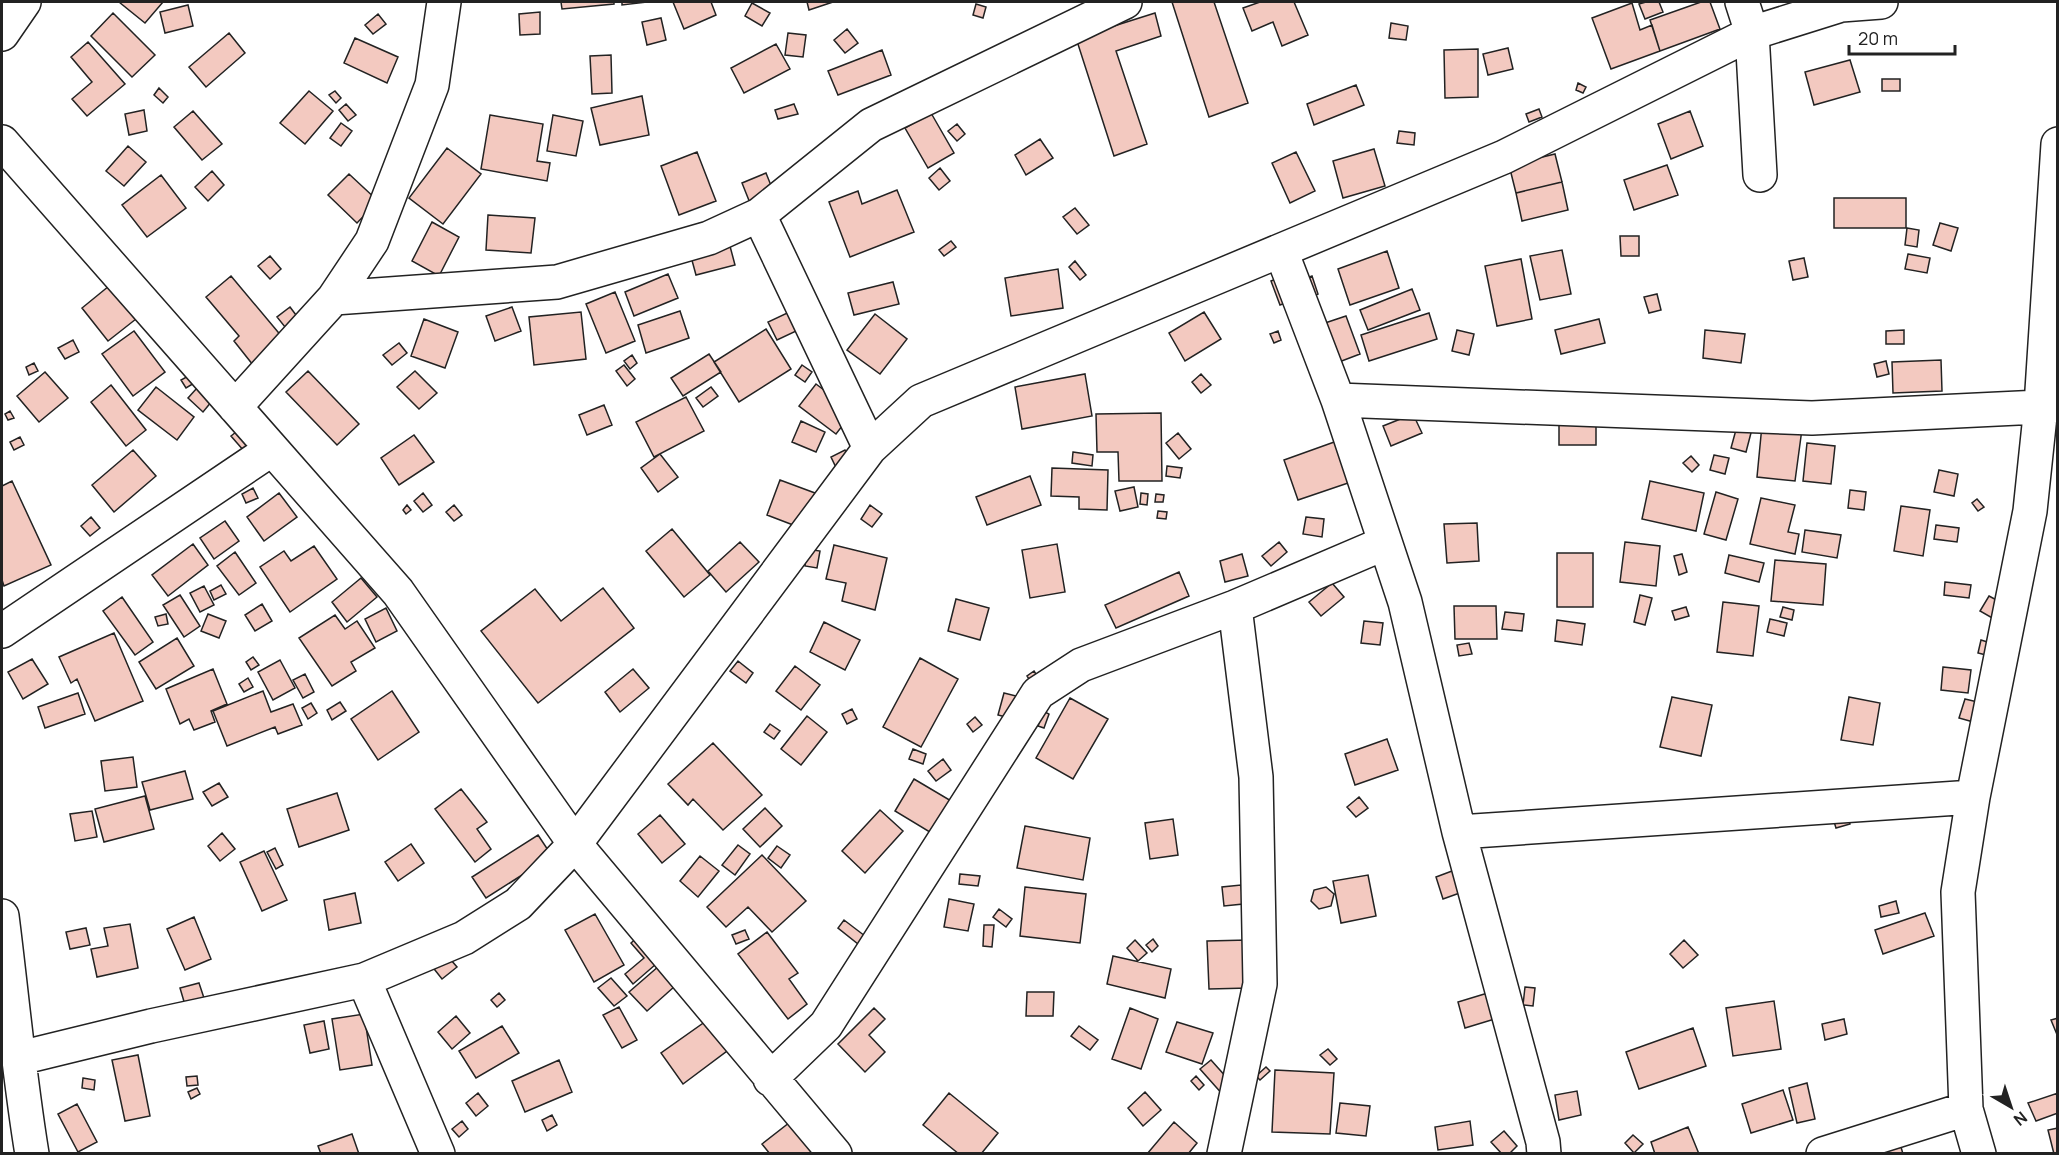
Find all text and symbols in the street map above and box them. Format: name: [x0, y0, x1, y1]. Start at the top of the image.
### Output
scale bar: [1849, 18, 1956, 56]
text: 20 m: [1858, 26, 1898, 50]
north arrow: [1981, 1077, 2041, 1137]
text: N: [2009, 1106, 2032, 1131]

